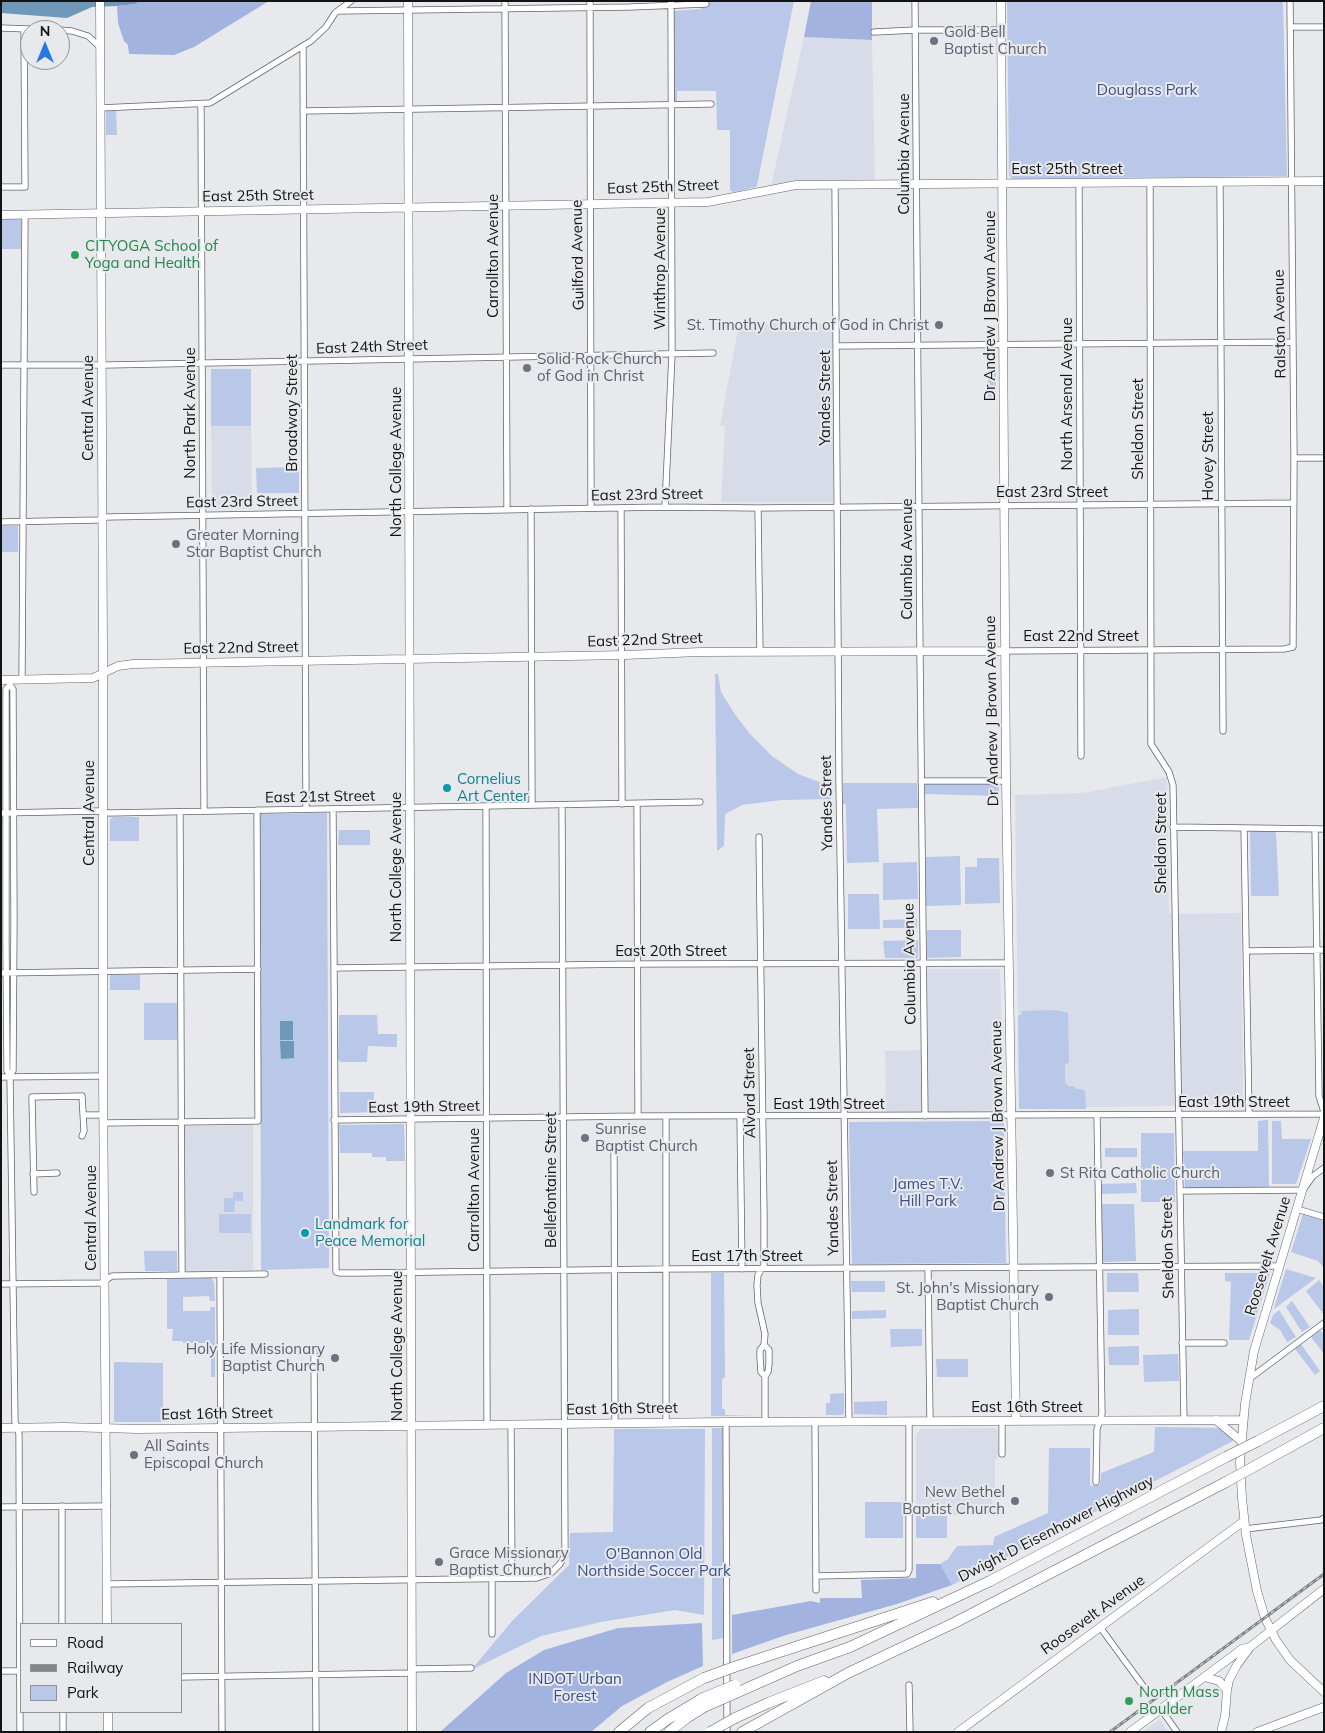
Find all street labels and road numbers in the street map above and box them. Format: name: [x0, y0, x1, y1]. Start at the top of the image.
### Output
street label: Columbia Avenue: [895, 93, 913, 215]
street label: East 25th Street: [1011, 160, 1123, 178]
street label: East 25th Street: [607, 176, 719, 198]
street label: East 25th Street: [202, 186, 314, 206]
street label: Carrollton Avenue: [484, 194, 502, 318]
street label: Guilford Avenue: [568, 200, 588, 310]
street label: Winthrop Avenue: [651, 208, 669, 330]
street label: Dr Andrew J Brown Avenue: [981, 211, 999, 401]
street label: Ralston Avenue: [1270, 269, 1290, 379]
street label: North Arsenal Avenue: [1058, 317, 1076, 471]
street label: East 24th Street: [316, 336, 428, 358]
street label: North Park Avenue: [181, 347, 199, 479]
street label: Yandes Street: [816, 350, 834, 446]
street label: Broadway Street: [283, 354, 301, 472]
street label: Central Avenue: [79, 355, 97, 461]
street label: Sheldon Street: [1129, 378, 1147, 480]
street label: North College Avenue: [387, 387, 405, 537]
street label: Hovey Street: [1199, 411, 1217, 501]
street label: East 23rd Street: [996, 483, 1108, 501]
street label: East 23rd Street: [591, 485, 703, 505]
street label: East 23rd Street: [186, 492, 298, 512]
street label: Columbia Avenue: [898, 498, 916, 620]
street label: Dr Andrew J Brown Avenue: [981, 616, 1003, 806]
street label: East 22nd Street: [1023, 627, 1139, 645]
street label: East 22nd Street: [587, 629, 703, 651]
street label: East 22nd Street: [183, 638, 299, 658]
street label: Yandes Street: [817, 755, 837, 851]
street label: Central Avenue: [80, 760, 98, 866]
street label: East 21st Street: [265, 787, 375, 807]
street label: North College Avenue: [387, 792, 405, 942]
street label: Sheldon Street: [1152, 792, 1170, 894]
street label: Columbia Avenue: [900, 903, 920, 1025]
street label: East 20th Street: [615, 942, 727, 960]
street label: Dr Andrew J Brown Avenue: [987, 1021, 1009, 1211]
street label: Alvord Street: [740, 1047, 760, 1139]
street label: East 19th Street: [1178, 1093, 1290, 1111]
street label: East 19th Street: [773, 1095, 885, 1113]
street label: East 19th Street: [368, 1097, 480, 1117]
street label: Bellefontaine Street: [542, 1112, 560, 1248]
street label: Carrollton Avenue: [465, 1128, 483, 1252]
street label: Yandes Street: [823, 1160, 843, 1256]
street label: Central Avenue: [82, 1165, 100, 1271]
street label: Roosevelt Avenue: [1241, 1194, 1295, 1318]
street label: Sheldon Street: [1158, 1197, 1178, 1299]
street label: East 17th Street: [691, 1247, 803, 1265]
street label: North College Avenue: [388, 1271, 406, 1421]
street label: East 16th Street: [971, 1398, 1083, 1416]
street label: East 16th Street: [566, 1399, 678, 1419]
street label: East 16th Street: [161, 1404, 273, 1424]
street label: Dwight D Eisenhower Highway: [955, 1472, 1157, 1586]
street label: Roosevelt Avenue: [1038, 1571, 1148, 1659]

